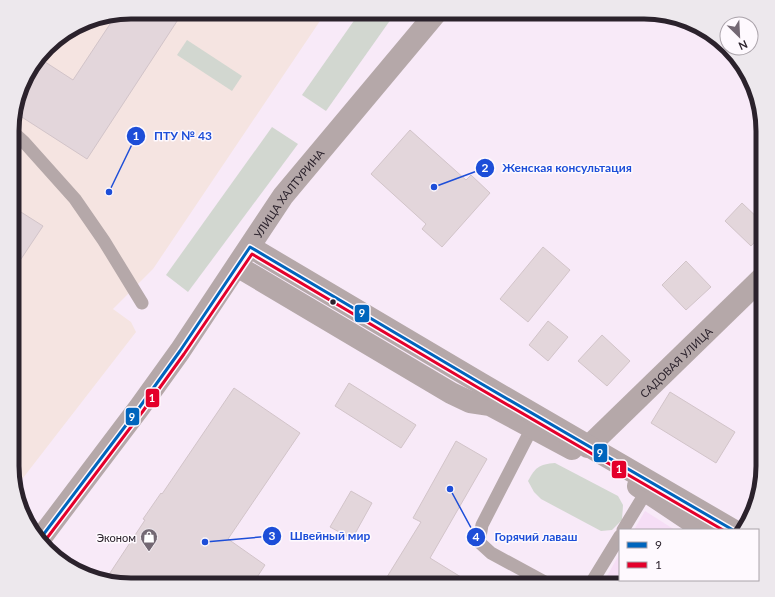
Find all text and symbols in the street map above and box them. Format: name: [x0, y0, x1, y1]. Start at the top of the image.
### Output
north arrow: [719, 16, 759, 56]
text: N: [737, 38, 750, 53]
callout: ПТУ № 43: [126, 124, 219, 148]
text: 1: [133, 128, 140, 143]
text: ПТУ № 43: [154, 128, 212, 143]
street label: УЛИЦА ХАЛТУРИНА: [251, 146, 327, 240]
callout: Женская консультация: [475, 156, 640, 180]
text: 2: [482, 160, 489, 175]
text: Женская консультация: [502, 160, 632, 175]
unlabelled marker: [328, 297, 338, 307]
line badge: 9: [354, 304, 370, 323]
text: 9: [359, 306, 365, 319]
street label: САДОВАЯ УЛИЦА: [637, 324, 715, 400]
line badge: 1: [145, 388, 160, 408]
text: 1: [149, 391, 155, 404]
line badge: 9: [125, 407, 140, 426]
text: 9: [129, 410, 135, 423]
line badge: 9: [593, 443, 608, 463]
text: 9: [597, 446, 603, 459]
line badge: 1: [611, 460, 627, 479]
text: 1: [616, 462, 622, 475]
callout: Швейный мир: [262, 524, 378, 548]
callout: Горячий лаваш: [466, 525, 585, 549]
shop icon: Эконом: [139, 527, 159, 552]
text: 3: [269, 528, 276, 543]
text: Швейный мир: [290, 528, 370, 543]
text: 4: [473, 529, 480, 544]
text: Горячий лаваш: [495, 529, 577, 544]
legend: [619, 529, 759, 581]
place label: Эконом: [97, 531, 136, 544]
text: 9: [655, 537, 662, 552]
text: 1: [655, 557, 662, 572]

